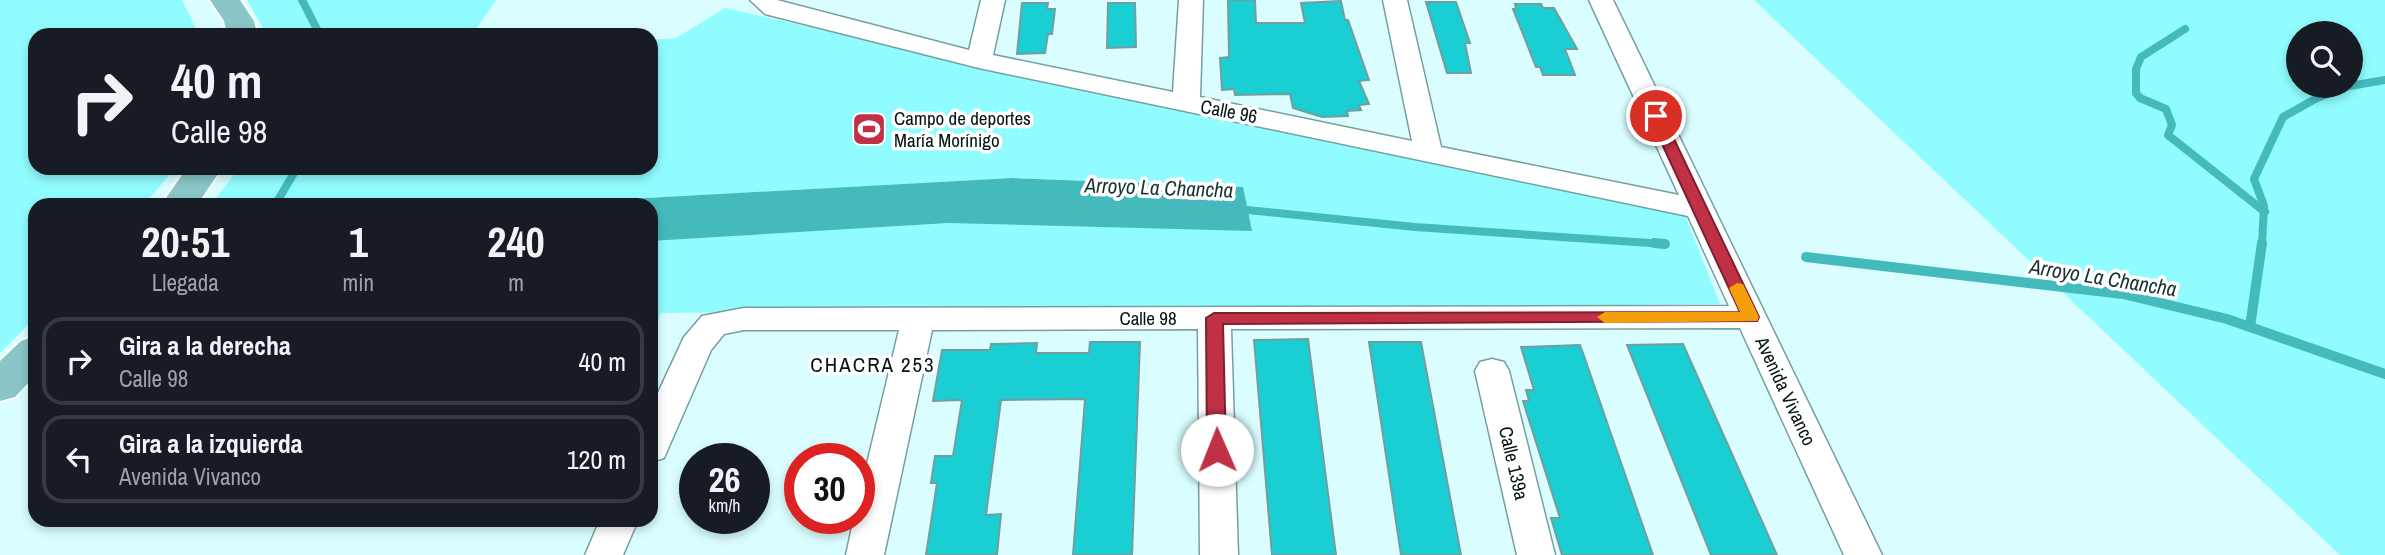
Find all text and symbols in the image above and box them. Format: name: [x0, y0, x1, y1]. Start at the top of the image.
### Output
map controls: [2286, 21, 2363, 98]
button: search: [2286, 21, 2363, 98]
text: 40 m: [171, 47, 263, 113]
icon: right: [56, 56, 147, 147]
pin: [1626, 86, 1686, 146]
street label: Calle 96: [1198, 93, 1260, 129]
icon: arrive: [1637, 97, 1675, 135]
place label: Campo de deportes María Morínigo: [894, 105, 1031, 153]
text: Calle 98: [171, 110, 267, 153]
sports icon: Campo de deportes María Morínigo: [850, 110, 888, 148]
water label: Arroyo La Chancha: [1083, 170, 1234, 205]
text: 20:51: [141, 214, 229, 270]
text: 1: [349, 214, 368, 270]
text: 240: [487, 214, 545, 270]
water label: Arroyo La Chancha: [2027, 251, 2179, 303]
text: Llegada: [152, 267, 219, 298]
text: min: [343, 267, 374, 298]
text: m: [508, 267, 524, 298]
street label: Calle 98: [1119, 305, 1177, 331]
text: Gira a la derecha: [119, 328, 291, 363]
street label: Avenida Vivanco: [1749, 331, 1823, 450]
icon: right: [60, 342, 98, 380]
text: 40 m: [579, 344, 626, 379]
district label: CHACRA 253: [810, 350, 936, 379]
text: Calle 98: [119, 363, 188, 394]
position arrow: [1180, 413, 1254, 487]
street label: Calle 139a: [1493, 424, 1535, 503]
text: Gira a la izquierda: [119, 426, 303, 461]
icon: left: [60, 440, 98, 478]
text: 120 m: [567, 442, 626, 477]
speed limit sign: 30: [784, 443, 875, 534]
text: 26: [709, 456, 740, 503]
text: Avenida Vivanco: [119, 461, 261, 492]
text: km/h: [709, 493, 741, 518]

